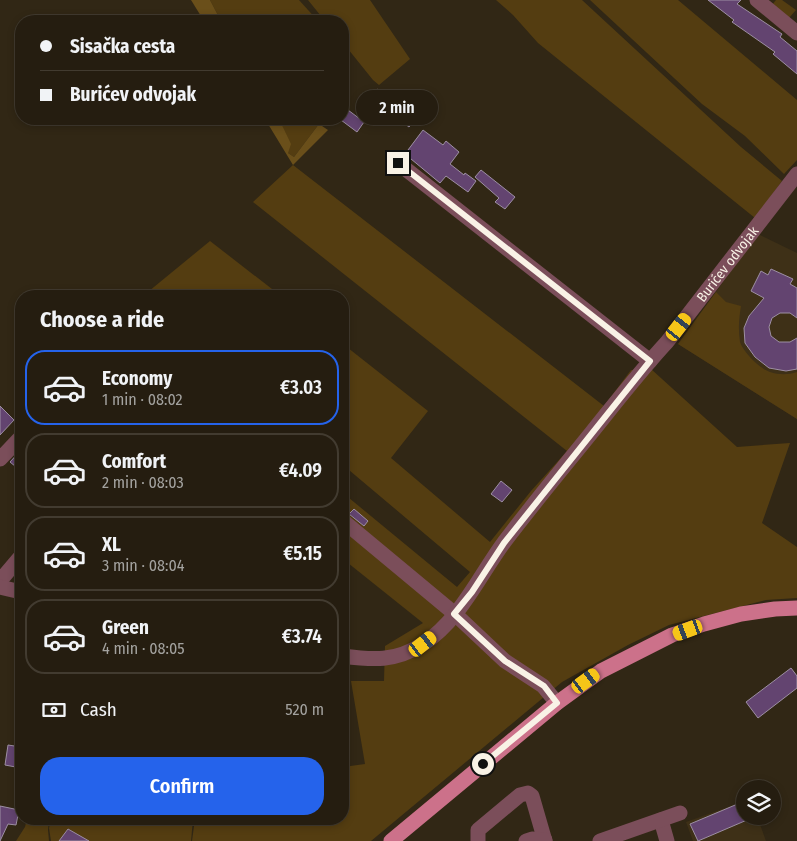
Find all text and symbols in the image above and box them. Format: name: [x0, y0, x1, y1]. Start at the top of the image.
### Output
text: Sisačka cesta: [70, 35, 175, 58]
text: Burićev odvojak: [70, 83, 196, 106]
callout: 2 min: [357, 90, 439, 126]
text: 2 min: [379, 98, 415, 117]
route end: [387, 152, 409, 174]
street label: Burićev odvojak: [693, 222, 762, 305]
text: Choose a ride: [40, 306, 164, 333]
car: [663, 311, 694, 343]
icon: car: [42, 365, 87, 410]
text: Economy: [102, 367, 172, 390]
text: €3.03: [280, 376, 322, 399]
text: 1 min · 08:02: [102, 390, 183, 409]
icon: car: [42, 448, 87, 493]
text: Comfort: [102, 450, 166, 473]
text: €4.09: [279, 459, 322, 482]
text: 2 min · 08:03: [102, 473, 184, 492]
icon: car: [42, 531, 87, 576]
text: XL: [102, 533, 121, 556]
text: €5.15: [283, 542, 322, 565]
text: 3 min · 08:04: [102, 556, 184, 575]
icon: car: [42, 614, 87, 659]
text: Green: [102, 616, 149, 639]
car: [671, 618, 704, 642]
text: €3.74: [282, 625, 322, 648]
car: [406, 629, 439, 659]
text: 4 min · 08:05: [102, 639, 185, 658]
car: [569, 666, 602, 696]
icon: cash: [40, 696, 68, 724]
text: Cash: [80, 698, 117, 721]
text: 520 m: [285, 700, 324, 719]
route start: [472, 753, 494, 775]
button: Confirm: [40, 757, 324, 815]
map controls: [736, 780, 781, 825]
button: layers: [736, 780, 781, 825]

